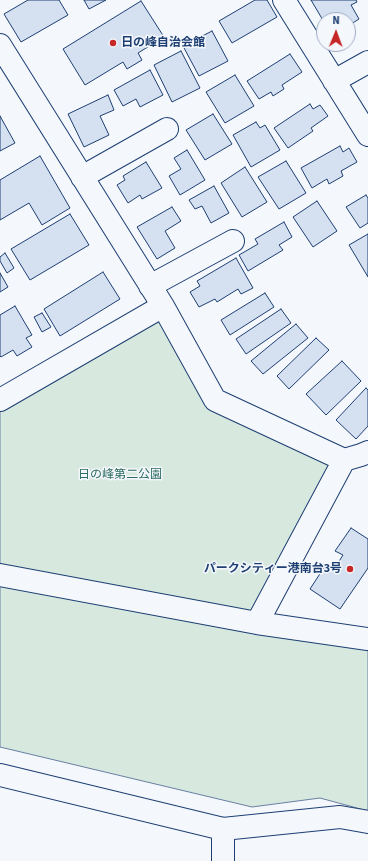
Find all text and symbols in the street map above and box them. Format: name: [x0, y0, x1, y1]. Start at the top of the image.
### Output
north arrow: [316, 12, 356, 52]
text: N: [332, 13, 340, 28]
place label: 日の峰自治会館: [121, 36, 205, 50]
marker: 日の峰自治会館: [108, 38, 118, 48]
park label: 日の峰第二公園: [78, 468, 162, 482]
place label: パークシティー港南台3号: [204, 562, 342, 576]
marker: パークシティー港南台3号: [345, 564, 355, 574]

